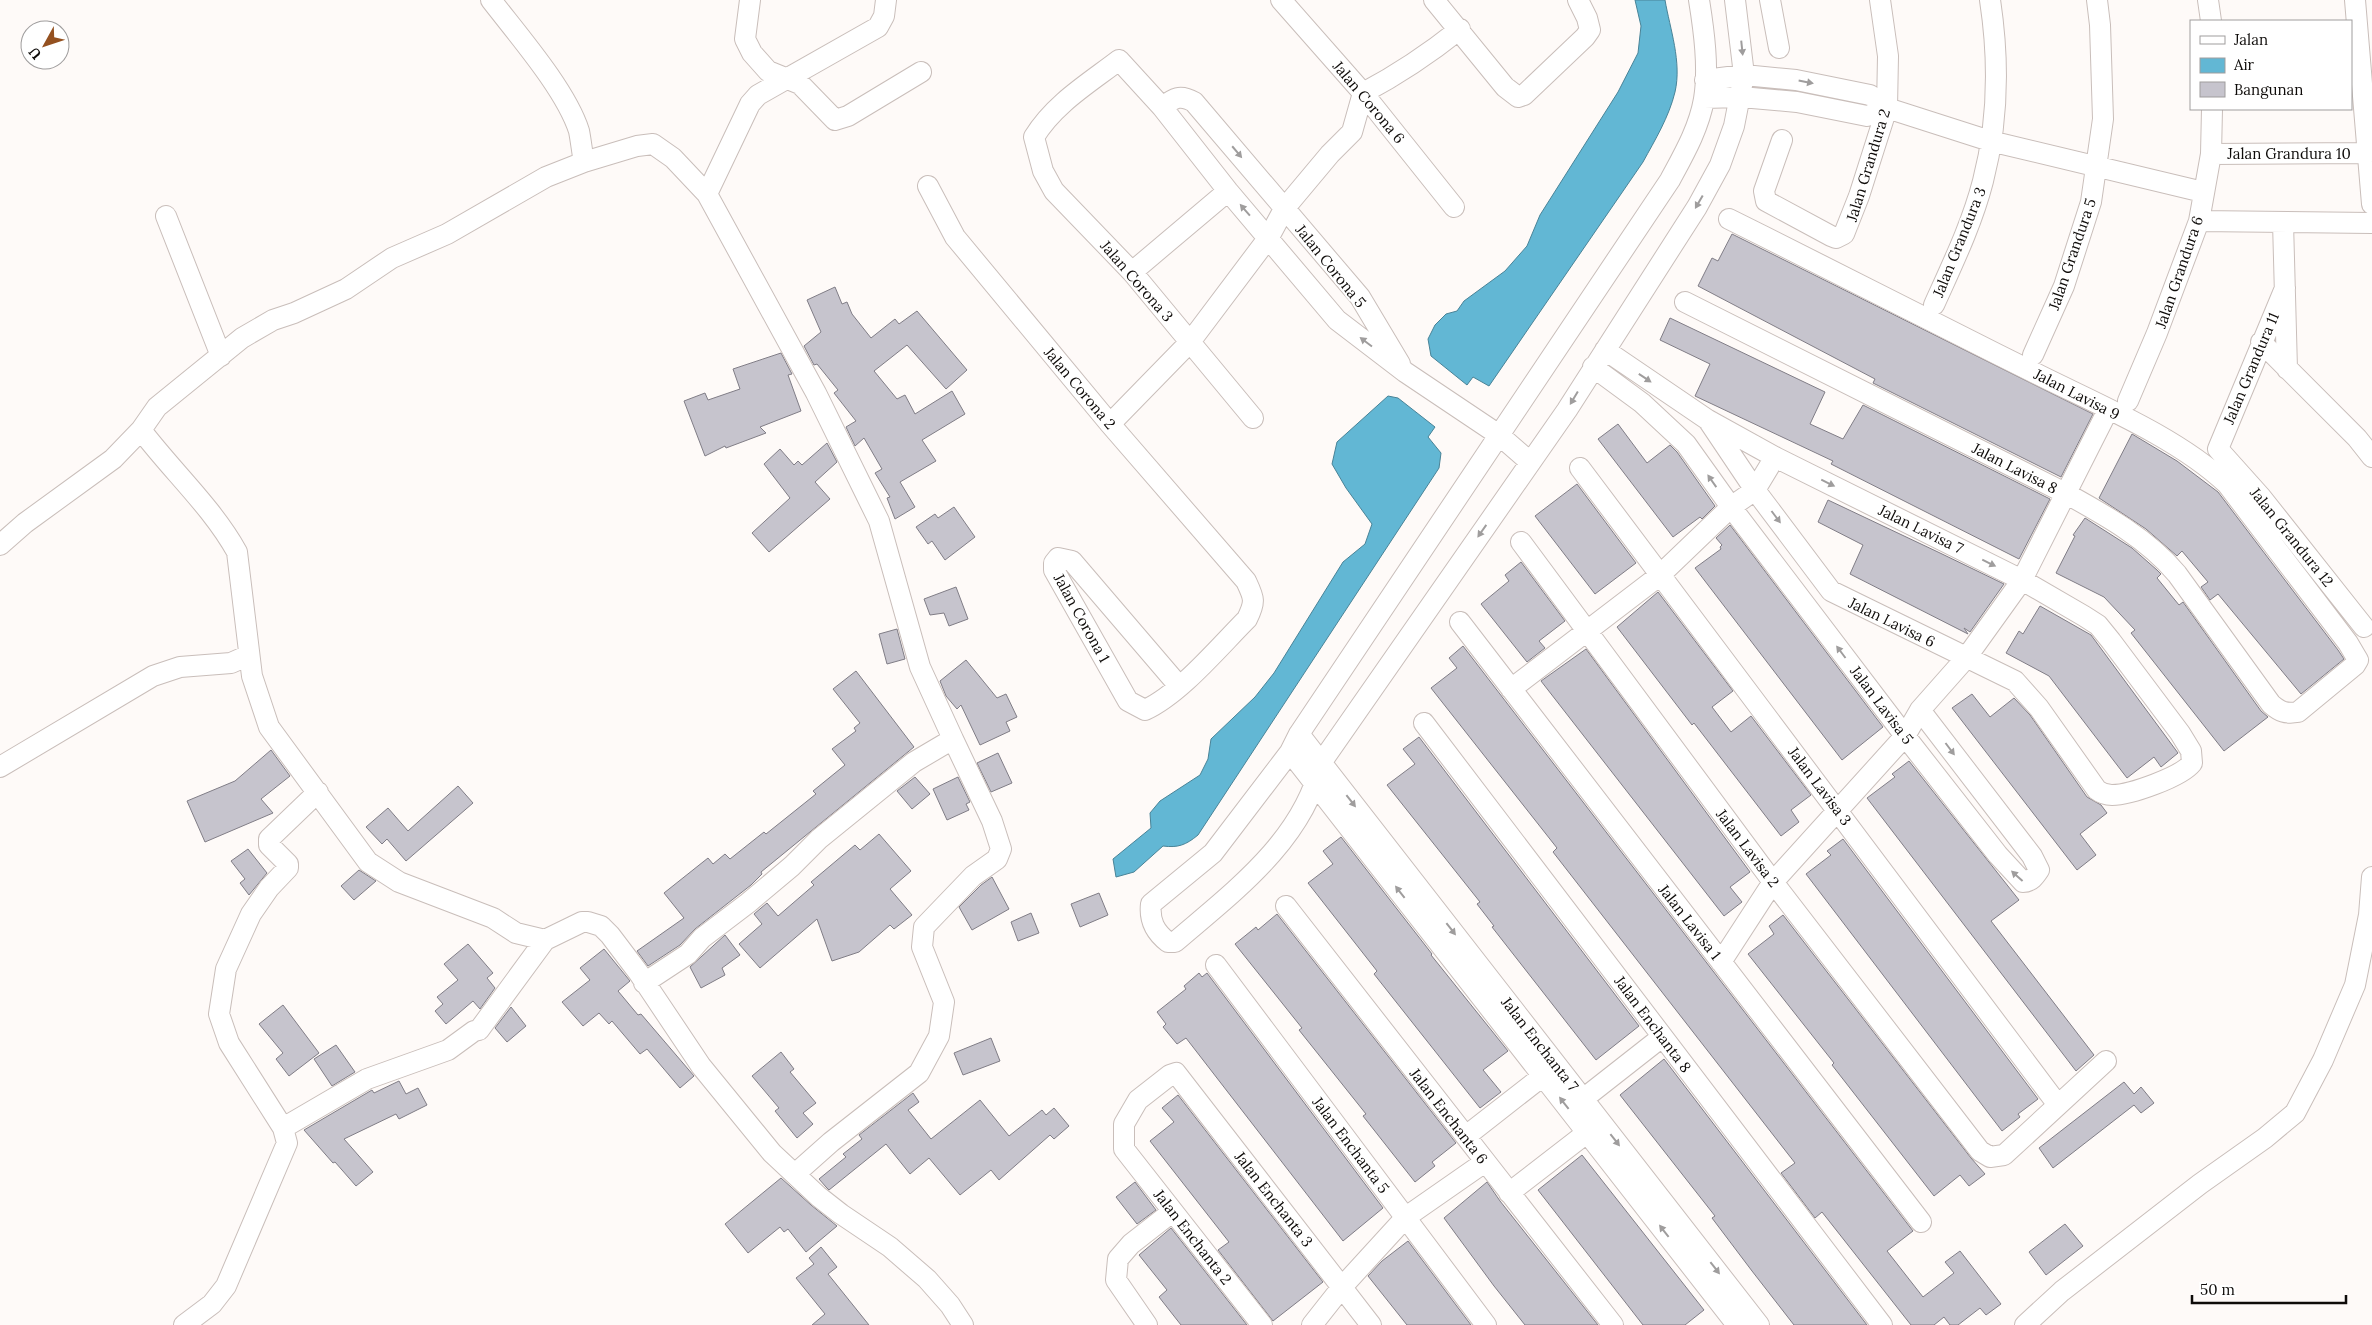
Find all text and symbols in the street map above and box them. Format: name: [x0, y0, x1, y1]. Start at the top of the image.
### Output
north arrow: [20, 20, 70, 70]
legend: [2190, 20, 2352, 110]
text: Jalan: [2233, 30, 2268, 49]
one-way arrow: [1738, 41, 1746, 57]
text: U: [24, 43, 45, 63]
text: Air: [2233, 55, 2255, 74]
street label: Jalan Corona 6: [1328, 56, 1409, 147]
one-way arrow: [1798, 79, 1814, 87]
text: Bangunan: [2234, 80, 2303, 99]
street label: Jalan Grandura 2: [1842, 106, 1894, 225]
street label: Jalan Grandura 10: [2226, 144, 2351, 163]
one-way arrow: [1231, 146, 1242, 159]
street label: Jalan Grandura 3: [1928, 184, 1990, 301]
one-way arrow: [1695, 194, 1703, 209]
street label: Jalan Grandura 5: [2044, 196, 2100, 313]
one-way arrow: [1239, 204, 1251, 216]
street label: Jalan Grandura 6: [2151, 213, 2207, 331]
street label: Jalan Corona 5: [1291, 220, 1370, 311]
street label: Jalan Corona 3: [1096, 236, 1177, 326]
street label: Jalan Grandura 11: [2219, 309, 2283, 428]
one-way arrow: [1360, 337, 1373, 348]
street label: Jalan Corona 2: [1040, 342, 1120, 433]
street label: Jalan Lavisa 9: [2030, 364, 2123, 424]
one-way arrow: [1638, 373, 1651, 383]
one-way arrow: [1570, 391, 1579, 404]
street label: Jalan Lavisa 8: [1968, 438, 2061, 498]
one-way arrow: [1707, 474, 1717, 487]
one-way arrow: [1821, 479, 1835, 487]
street label: Jalan Grandura 12: [2246, 483, 2338, 590]
street label: Jalan Lavisa 7: [1875, 500, 1967, 558]
one-way arrow: [1770, 510, 1781, 523]
one-way arrow: [1477, 525, 1487, 538]
one-way arrow: [1982, 559, 1997, 567]
street label: Jalan Corona 1: [1049, 569, 1114, 666]
street label: Jalan Lavisa 6: [1845, 592, 1938, 651]
one-way arrow: [1836, 646, 1847, 659]
street label: Jalan Lavisa 5: [1846, 661, 1918, 748]
street label: Jalan Lavisa 3: [1784, 742, 1856, 829]
one-way arrow: [1944, 742, 1955, 755]
one-way arrow: [1346, 794, 1356, 808]
street label: Jalan Lavisa 2: [1712, 804, 1784, 891]
one-way arrow: [2012, 870, 2024, 882]
street label: Jalan Lavisa 1: [1654, 880, 1725, 963]
one-way arrow: [1394, 886, 1405, 899]
one-way arrow: [1445, 922, 1456, 935]
street label: Jalan Enchanta 8: [1610, 971, 1695, 1076]
street label: Jalan Enchanta 7: [1497, 992, 1583, 1095]
street label: Jalan Enchanta 6: [1405, 1064, 1492, 1168]
street label: Jalan Enchanta 5: [1308, 1092, 1393, 1197]
one-way arrow: [1559, 1096, 1569, 1110]
one-way arrow: [1610, 1133, 1621, 1146]
street label: Jalan Enchanta 3: [1230, 1147, 1317, 1251]
street label: Jalan Enchanta 2: [1149, 1185, 1236, 1288]
one-way arrow: [1659, 1224, 1669, 1238]
one-way arrow: [1710, 1261, 1720, 1275]
scale bar: [2192, 1272, 2346, 1304]
text: 50 m: [2200, 1280, 2235, 1299]

